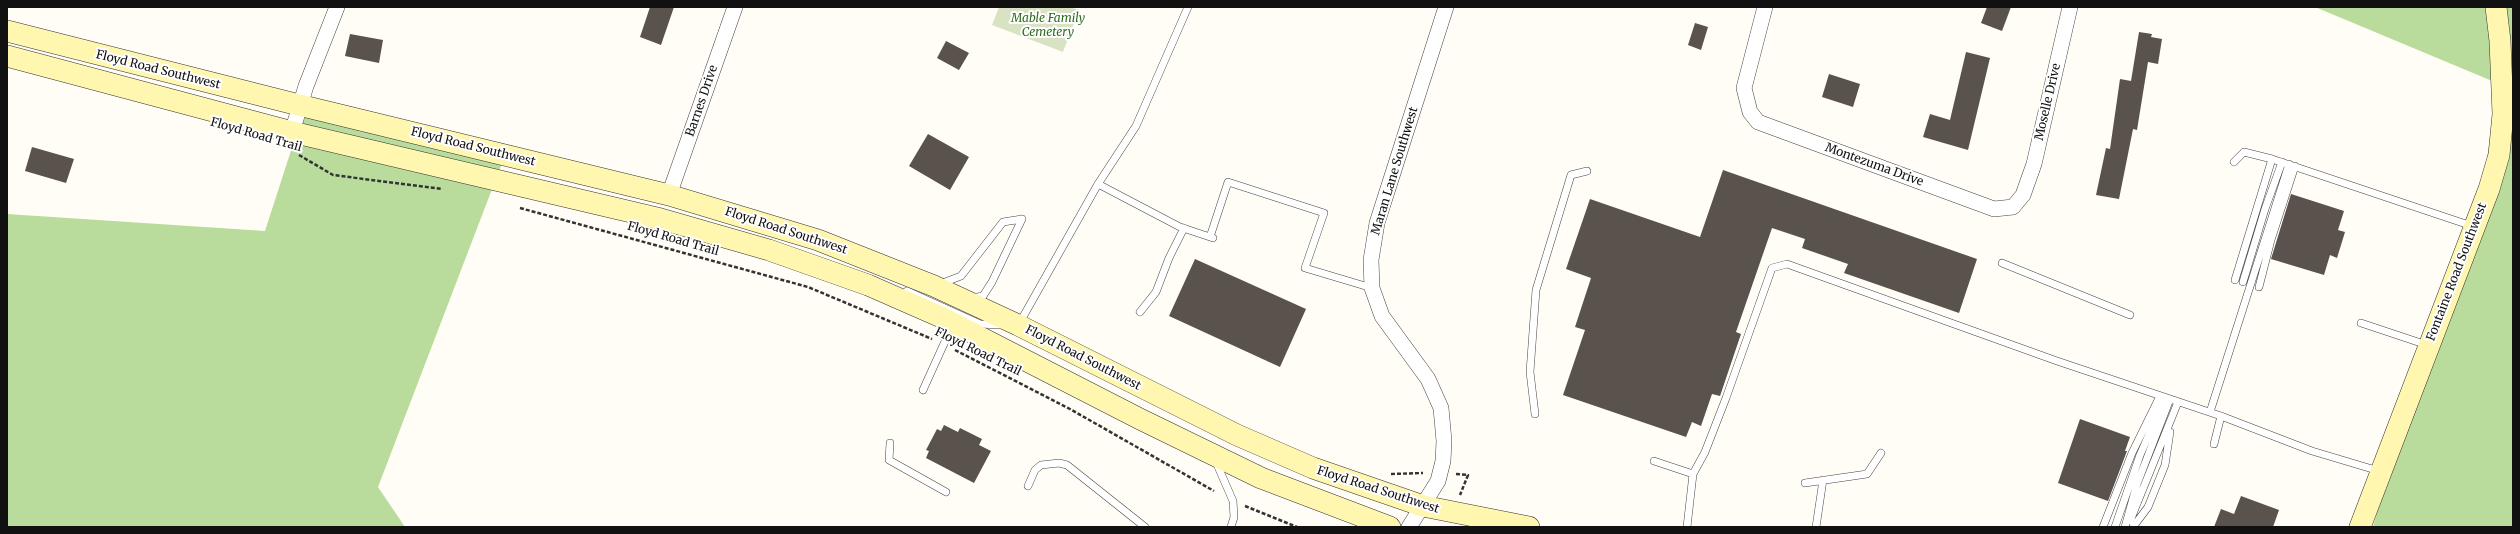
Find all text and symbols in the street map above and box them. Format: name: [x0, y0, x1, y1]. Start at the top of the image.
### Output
park label: Mable Family Cemetery: [1011, 12, 1085, 40]
street label: Floyd Road Southwest: [94, 48, 222, 92]
street label: Moselle Drive: [2032, 62, 2064, 142]
street label: Barnes Drive: [683, 63, 721, 139]
street label: Maran Lane Southwest: [1369, 105, 1421, 237]
street label: Floyd Road Trail: [209, 115, 303, 155]
street label: Floyd Road Southwest: [409, 125, 537, 169]
street label: Montezuma Drive: [1823, 141, 1925, 189]
street label: Fontaine Road Southwest: [2424, 201, 2490, 343]
street label: Floyd Road Southwest: [723, 204, 849, 258]
street label: Floyd Road Trail: [626, 219, 720, 259]
street label: Floyd Road Southwest: [1023, 323, 1143, 393]
street label: Floyd Road Trail: [932, 325, 1024, 379]
street label: Floyd Road Southwest: [1315, 463, 1441, 517]

